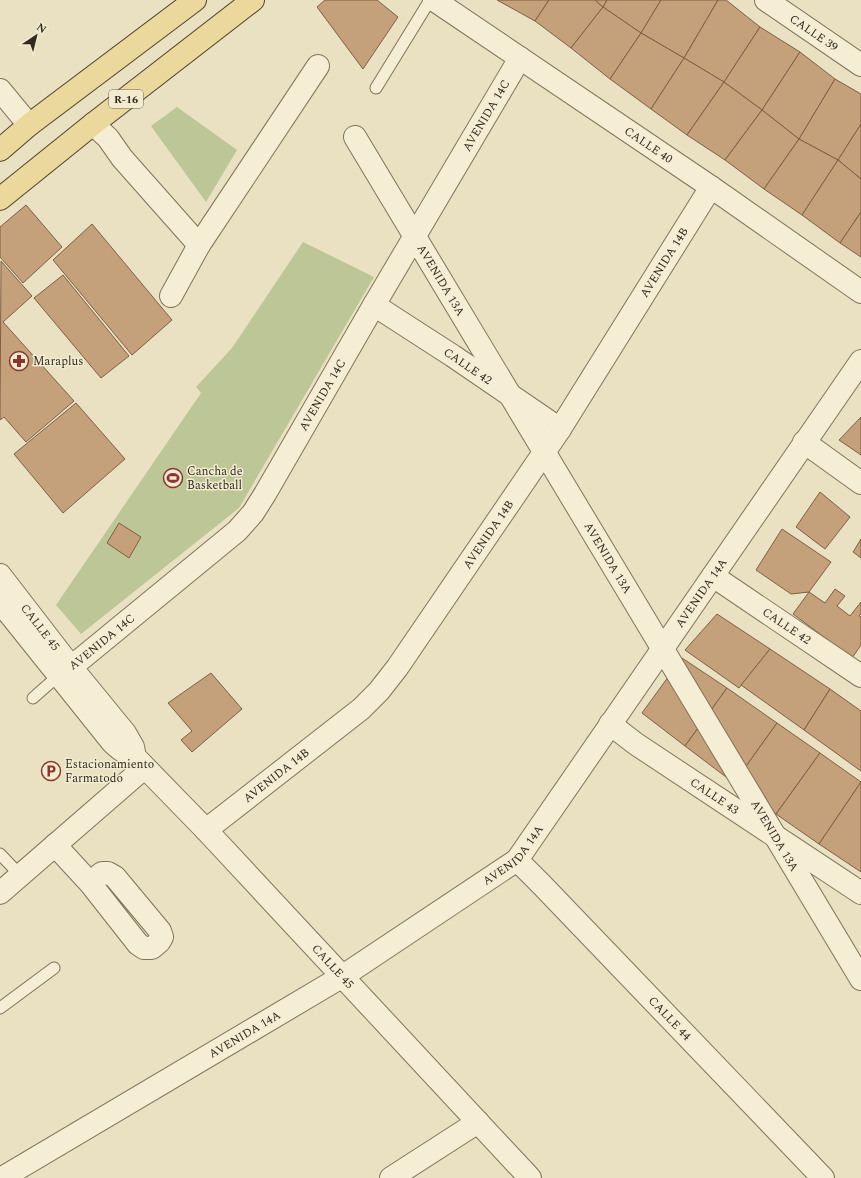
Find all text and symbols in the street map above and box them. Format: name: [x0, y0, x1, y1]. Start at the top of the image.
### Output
street label: CALLE 39: [785, 10, 842, 57]
north arrow: [16, 16, 56, 56]
text: N: [33, 19, 50, 38]
street label: AVENIDA 14C: [458, 76, 515, 155]
road number: R-16: [109, 90, 143, 108]
street label: CALLE 40: [620, 122, 677, 169]
street label: AVENIDA 14B: [635, 224, 694, 302]
street label: AVENIDA 13A: [412, 241, 470, 320]
street label: CALLE 42: [439, 343, 496, 390]
pharmacy icon: Maraplus: [8, 350, 30, 372]
place label: Maraplus: [33, 352, 83, 371]
street label: AVENIDA 14C: [294, 355, 351, 435]
place label: Cancha de Basketball: [187, 462, 243, 495]
sports icon: Cancha de Basketball: [162, 467, 184, 489]
street label: AVENIDA 14B: [458, 496, 519, 573]
street label: AVENIDA 13A: [578, 519, 636, 598]
street label: AVENIDA 14A: [671, 554, 732, 632]
street label: CALLE 45: [16, 600, 64, 655]
street label: CALLE 42: [758, 603, 815, 650]
street label: AVENIDA 14C: [65, 609, 139, 675]
street label: AVENIDA 14B: [239, 744, 314, 808]
place label: Estacionamiento Farmatodo: [65, 755, 154, 788]
parking icon: Estacionamiento Farmatodo: [40, 760, 62, 782]
street label: CALLE 43: [686, 773, 743, 820]
street label: AVENIDA 13A: [745, 796, 803, 875]
street label: AVENIDA 14A: [479, 821, 549, 890]
street label: CALLE 45: [307, 940, 358, 993]
street label: CALLE 44: [643, 992, 695, 1045]
street label: AVENIDA 14A: [205, 1006, 285, 1064]

